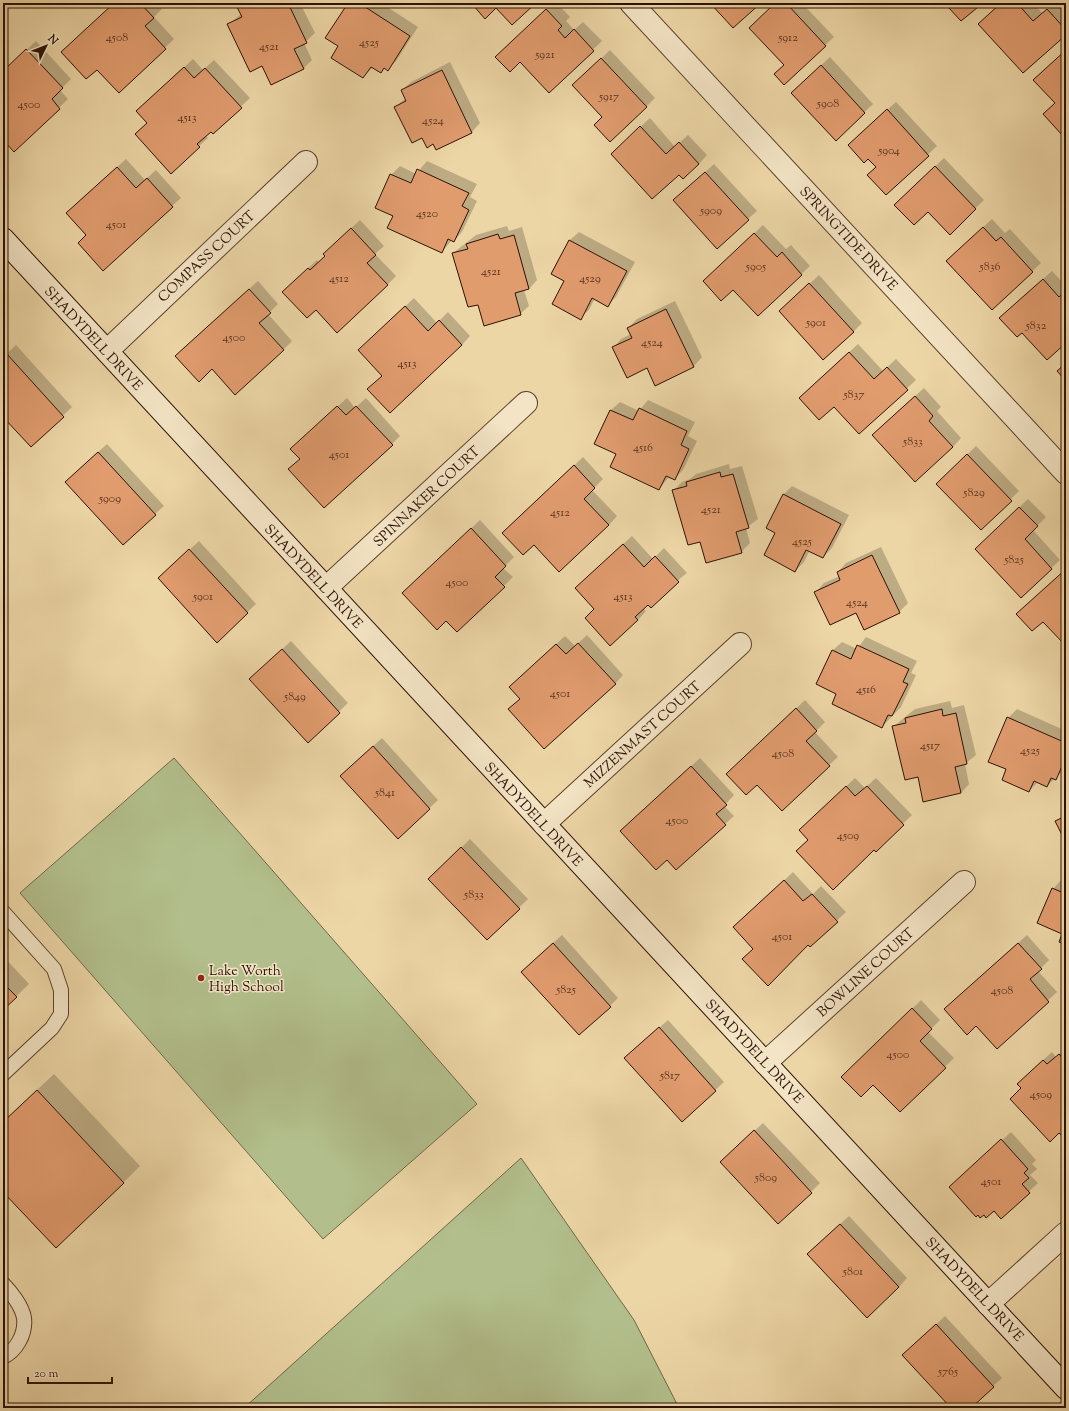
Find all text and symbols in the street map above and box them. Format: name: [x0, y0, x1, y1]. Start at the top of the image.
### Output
north arrow: [26, 26, 66, 66]
house number: 4508: [106, 29, 128, 47]
house number: 5912: [777, 29, 798, 47]
text: N: [43, 30, 62, 49]
house number: 4525: [359, 34, 379, 52]
house number: 4521: [259, 38, 279, 56]
house number: 5921: [534, 46, 555, 64]
house number: 5917: [598, 88, 619, 106]
house number: 5908: [816, 95, 839, 113]
house number: 4500: [18, 96, 40, 114]
house number: 4513: [177, 109, 197, 127]
house number: 4524: [422, 112, 444, 130]
house number: 5904: [877, 142, 900, 160]
street label: SPRINGTIDE DRIVE: [794, 183, 902, 296]
house number: 5909: [699, 202, 722, 220]
house number: 4520: [416, 205, 438, 223]
street label: COMPASS COURT: [154, 207, 261, 308]
house number: 4501: [106, 216, 126, 234]
house number: 5905: [745, 258, 766, 276]
house number: 5836: [979, 258, 1000, 276]
house number: 4521: [481, 263, 501, 281]
house number: 4512: [329, 270, 349, 288]
house number: 4529: [579, 270, 601, 288]
street label: SHADYDELL DRIVE: [39, 283, 147, 396]
house number: 5901: [805, 314, 826, 332]
house number: 5832: [1025, 317, 1047, 335]
house number: 4500: [223, 329, 245, 347]
house number: 4524: [641, 334, 663, 352]
house number: 4513: [397, 355, 417, 373]
house number: 5837: [843, 386, 864, 404]
house number: 5833: [902, 433, 923, 451]
house number: 4516: [633, 439, 653, 457]
street label: SPINNAKER COURT: [370, 443, 485, 552]
house number: 4501: [329, 446, 349, 464]
house number: 5829: [962, 484, 985, 502]
house number: 5909: [98, 490, 121, 508]
house number: 4521: [701, 501, 721, 519]
house number: 4512: [550, 504, 570, 522]
street label: SHADYDELL DRIVE: [259, 521, 367, 634]
house number: 4525: [792, 533, 812, 551]
house number: 5825: [1003, 551, 1024, 569]
house number: 4500: [446, 574, 468, 592]
house number: 5901: [192, 588, 213, 606]
house number: 4513: [613, 588, 633, 606]
house number: 4524: [846, 594, 868, 612]
street label: MIZZENMAST COURT: [580, 677, 706, 794]
house number: 4516: [856, 681, 876, 699]
house number: 4501: [550, 685, 570, 703]
house number: 5849: [283, 688, 306, 706]
house number: 4517: [920, 737, 940, 755]
house number: 4525: [1020, 742, 1040, 760]
house number: 4508: [772, 745, 794, 763]
street label: SHADYDELL DRIVE: [479, 759, 587, 872]
house number: 5841: [374, 784, 395, 802]
house number: 4500: [666, 812, 688, 830]
house number: 4509: [837, 827, 859, 845]
house number: 5833: [463, 886, 484, 904]
street label: BOWLINE COURT: [813, 924, 920, 1023]
house number: 4501: [772, 928, 792, 946]
place label: Lake Worth High School: [209, 962, 284, 998]
marker: Lake Worth High School: [196, 973, 206, 983]
house number: 5825: [555, 981, 576, 999]
house number: 4508: [991, 982, 1013, 1000]
street label: SHADYDELL DRIVE: [700, 996, 808, 1109]
house number: 4500: [887, 1046, 909, 1064]
house number: 5817: [659, 1067, 680, 1085]
house number: 4509: [1030, 1086, 1052, 1104]
house number: 5809: [754, 1169, 777, 1187]
house number: 4501: [981, 1173, 1001, 1191]
street label: SHADYDELL DRIVE: [920, 1234, 1028, 1347]
house number: 5801: [842, 1263, 863, 1281]
scale bar: [28, 1359, 112, 1385]
house number: 5765: [937, 1363, 958, 1381]
text: 20 m: [34, 1365, 59, 1383]

